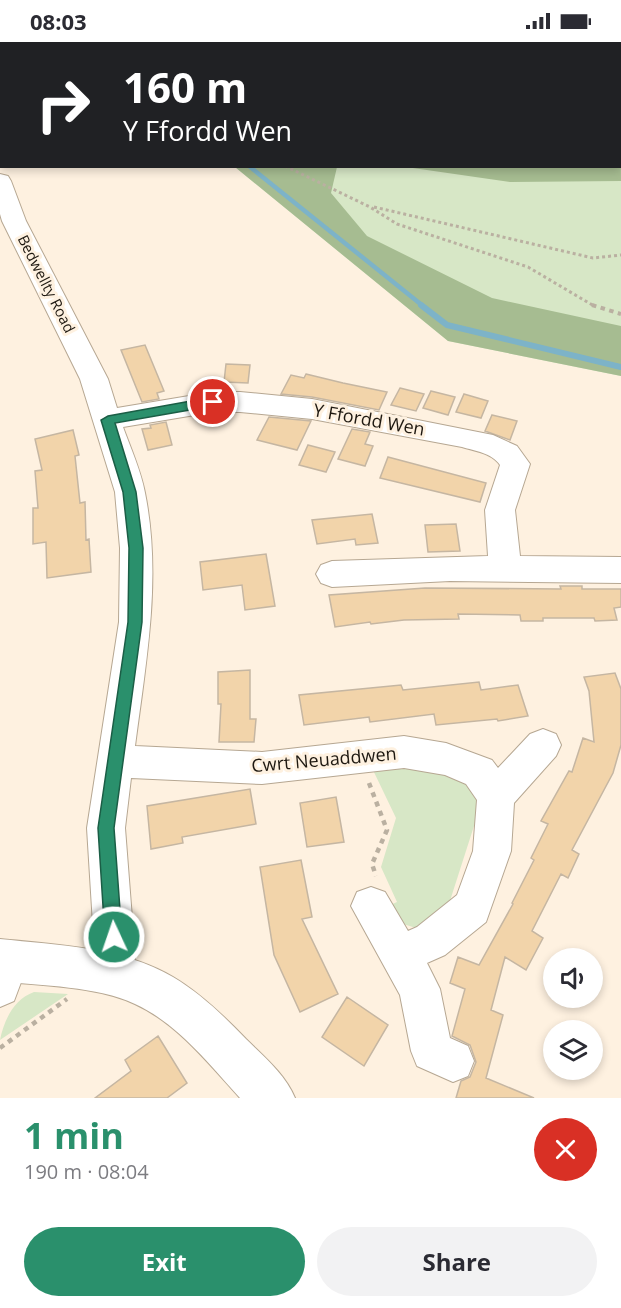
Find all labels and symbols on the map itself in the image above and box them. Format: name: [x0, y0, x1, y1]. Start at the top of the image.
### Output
street label: Bedwellty Road: [14, 231, 80, 336]
pin: [187, 376, 238, 427]
street label: Y Ffordd Wen: [312, 397, 427, 441]
street label: Cwrt Neuaddwen: [250, 741, 397, 777]
position arrow: [82, 905, 146, 969]

